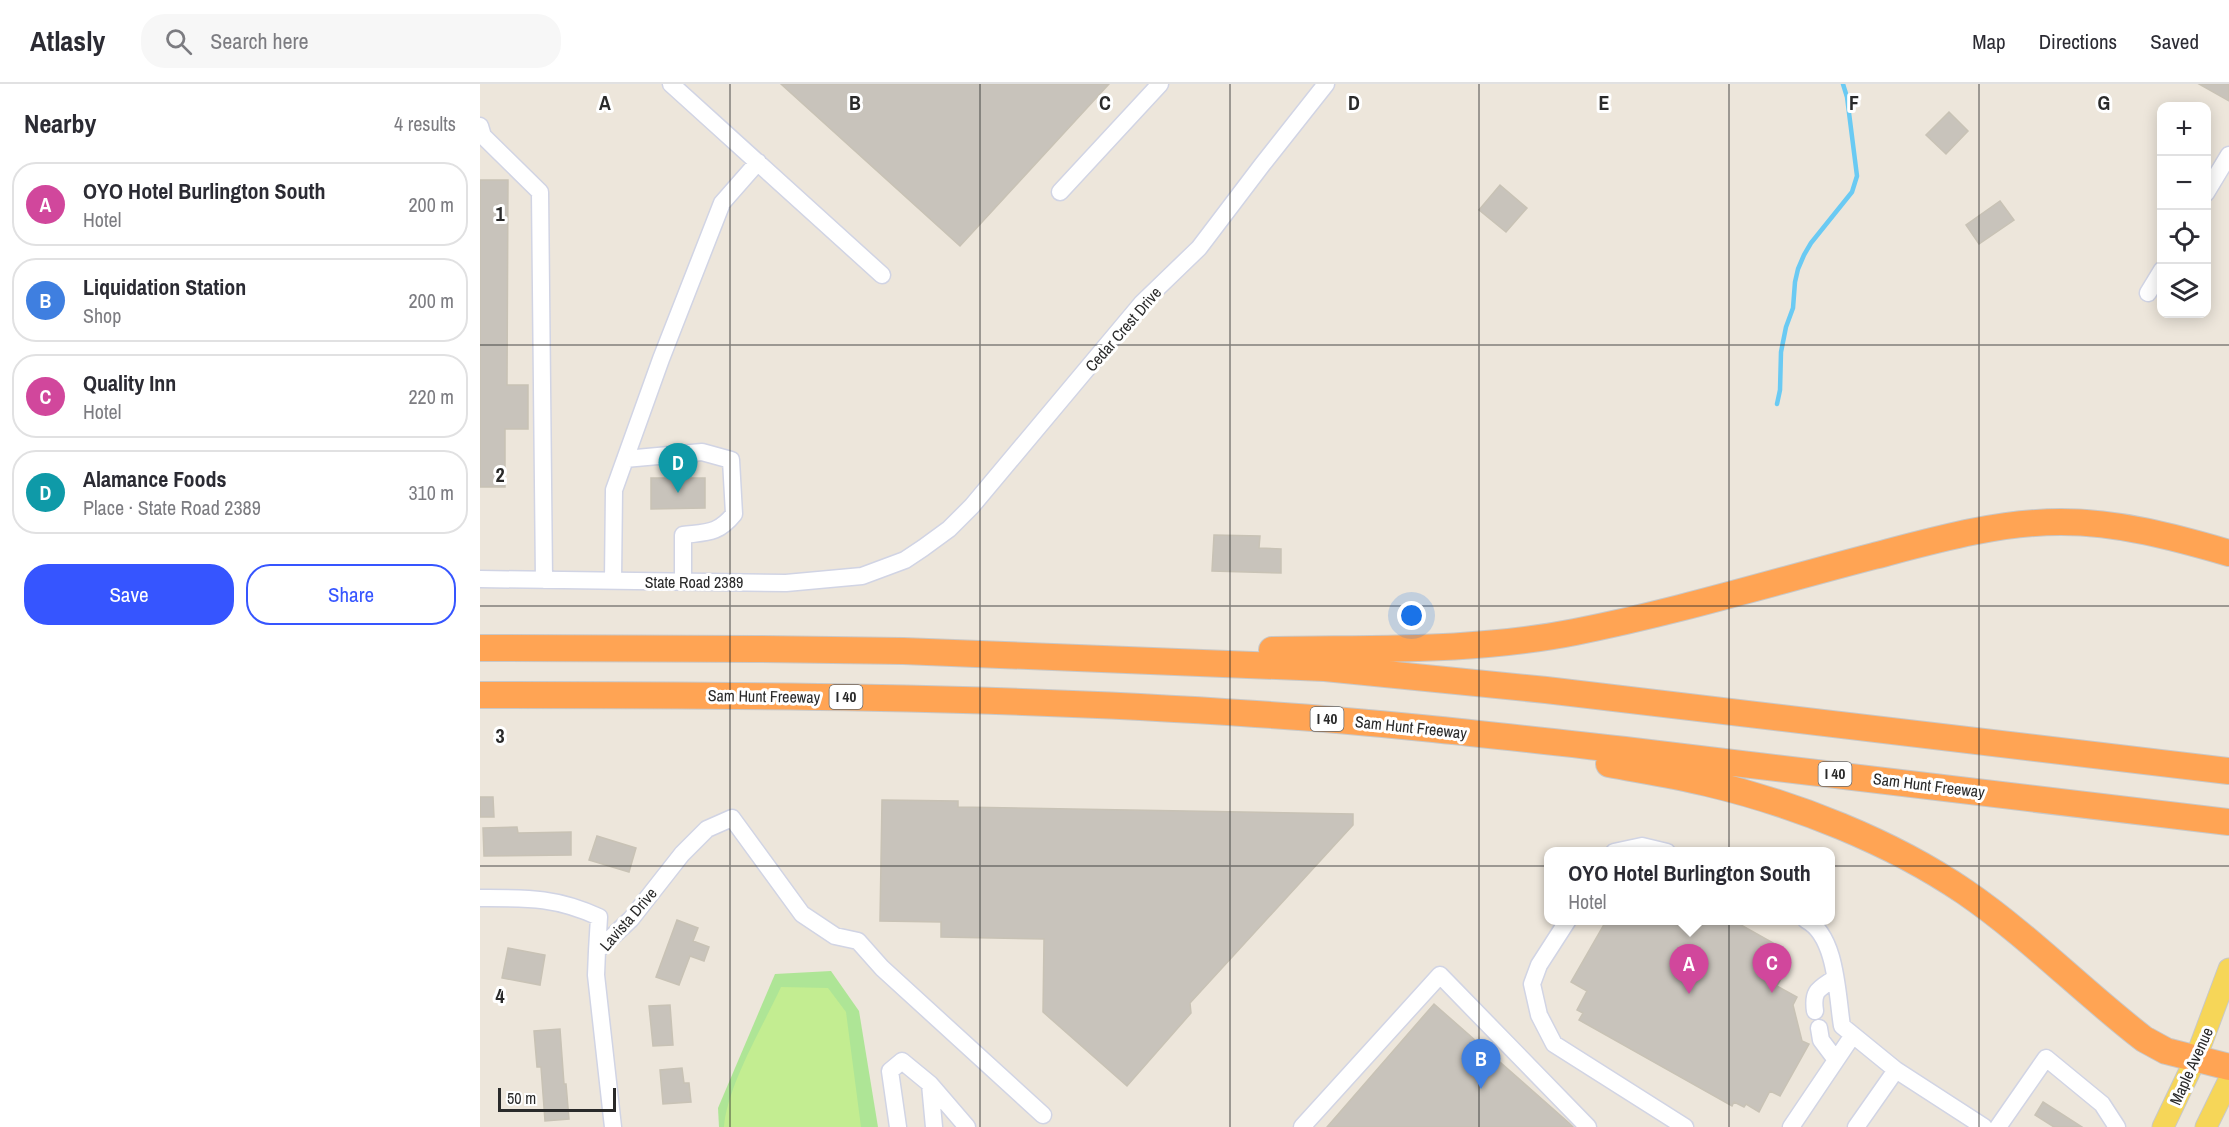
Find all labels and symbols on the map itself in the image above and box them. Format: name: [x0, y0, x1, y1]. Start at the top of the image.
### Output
text: A: [599, 89, 611, 116]
text: B: [849, 89, 861, 116]
text: C: [1099, 89, 1111, 116]
text: D: [1348, 89, 1360, 116]
text: E: [1599, 89, 1610, 116]
text: F: [1849, 89, 1859, 116]
text: G: [2098, 89, 2110, 116]
text: 1: [495, 200, 505, 227]
street label: Cedar Crest Drive: [1080, 282, 1166, 376]
pin: D: [658, 444, 698, 493]
text: 2: [495, 461, 505, 488]
street label: State Road 2389: [645, 571, 743, 593]
your location: [1397, 601, 1426, 630]
street label: Sam Hunt Freeway: [708, 684, 821, 708]
road number: I 40: [830, 685, 862, 709]
road number: I 40: [1310, 707, 1344, 731]
street label: Sam Hunt Freeway: [1354, 710, 1468, 744]
text: 3: [495, 722, 505, 749]
road number: I 40: [1818, 762, 1852, 786]
street label: Sam Hunt Freeway: [1872, 767, 1986, 803]
street label: Lavista Drive: [594, 883, 662, 955]
pin: A: [1670, 944, 1708, 994]
pin: C: [1752, 944, 1792, 993]
text: 4: [495, 982, 505, 1009]
street label: Maple Avenue: [2164, 1024, 2218, 1108]
pin: B: [1462, 1040, 1500, 1089]
scale bar: [498, 1085, 616, 1112]

